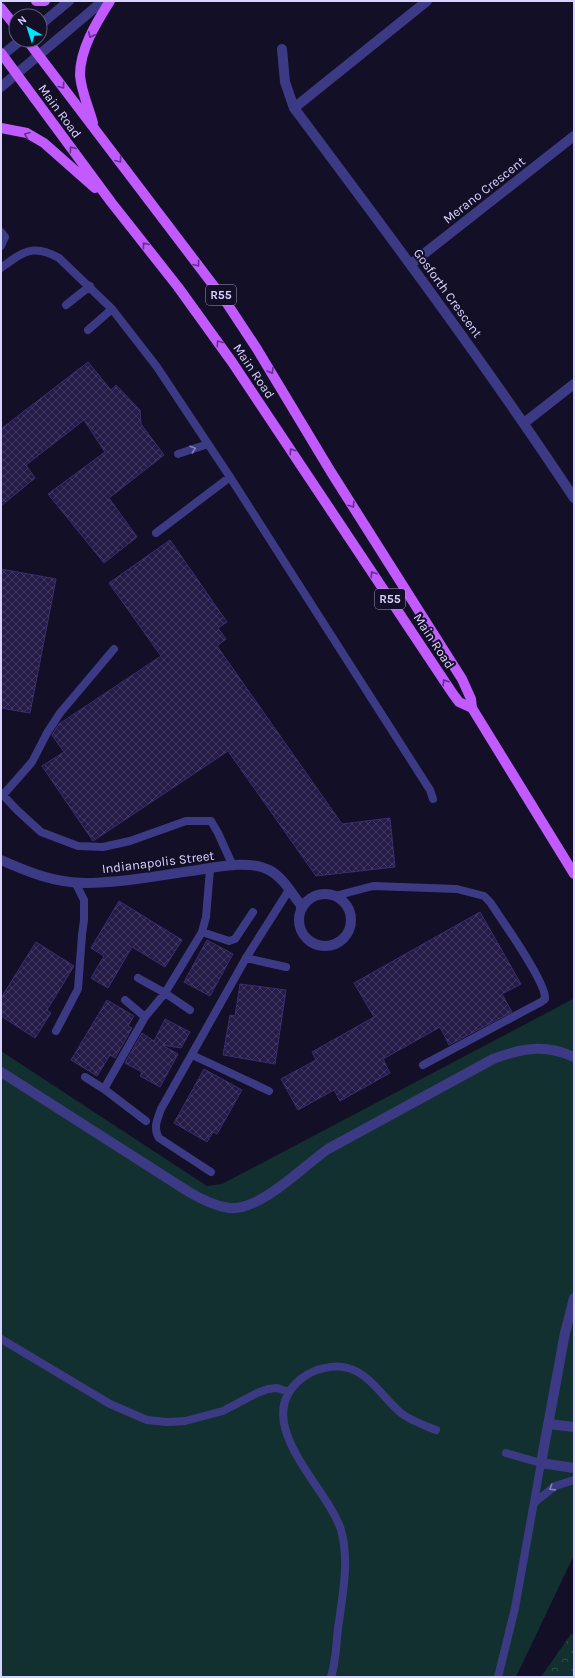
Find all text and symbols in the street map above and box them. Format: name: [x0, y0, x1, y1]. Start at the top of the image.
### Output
north arrow: [8, 8, 48, 48]
text: N: [15, 13, 29, 28]
one-way arrow: [88, 31, 96, 38]
street label: Main Road: [35, 81, 85, 141]
one-way arrow: [57, 81, 64, 88]
one-way arrow: [23, 131, 30, 139]
one-way arrow: [69, 146, 76, 153]
street label: Merano Crescent: [440, 153, 528, 227]
one-way arrow: [114, 156, 121, 163]
one-way arrow: [143, 243, 150, 250]
street label: Gosforth Crescent: [411, 246, 485, 340]
one-way arrow: [193, 259, 200, 266]
road number: R55: [206, 285, 236, 305]
one-way arrow: [217, 341, 224, 348]
street label: Main Road: [230, 341, 278, 401]
one-way arrow: [266, 367, 273, 374]
one-way arrow: [189, 445, 196, 454]
one-way arrow: [289, 448, 297, 455]
one-way arrow: [347, 501, 355, 508]
one-way arrow: [371, 571, 378, 578]
road number: R55: [375, 589, 405, 609]
street label: Main Road: [411, 611, 457, 671]
one-way arrow: [442, 679, 450, 686]
street label: Indianapolis Street: [101, 848, 215, 876]
one-way arrow: [549, 1483, 556, 1491]

